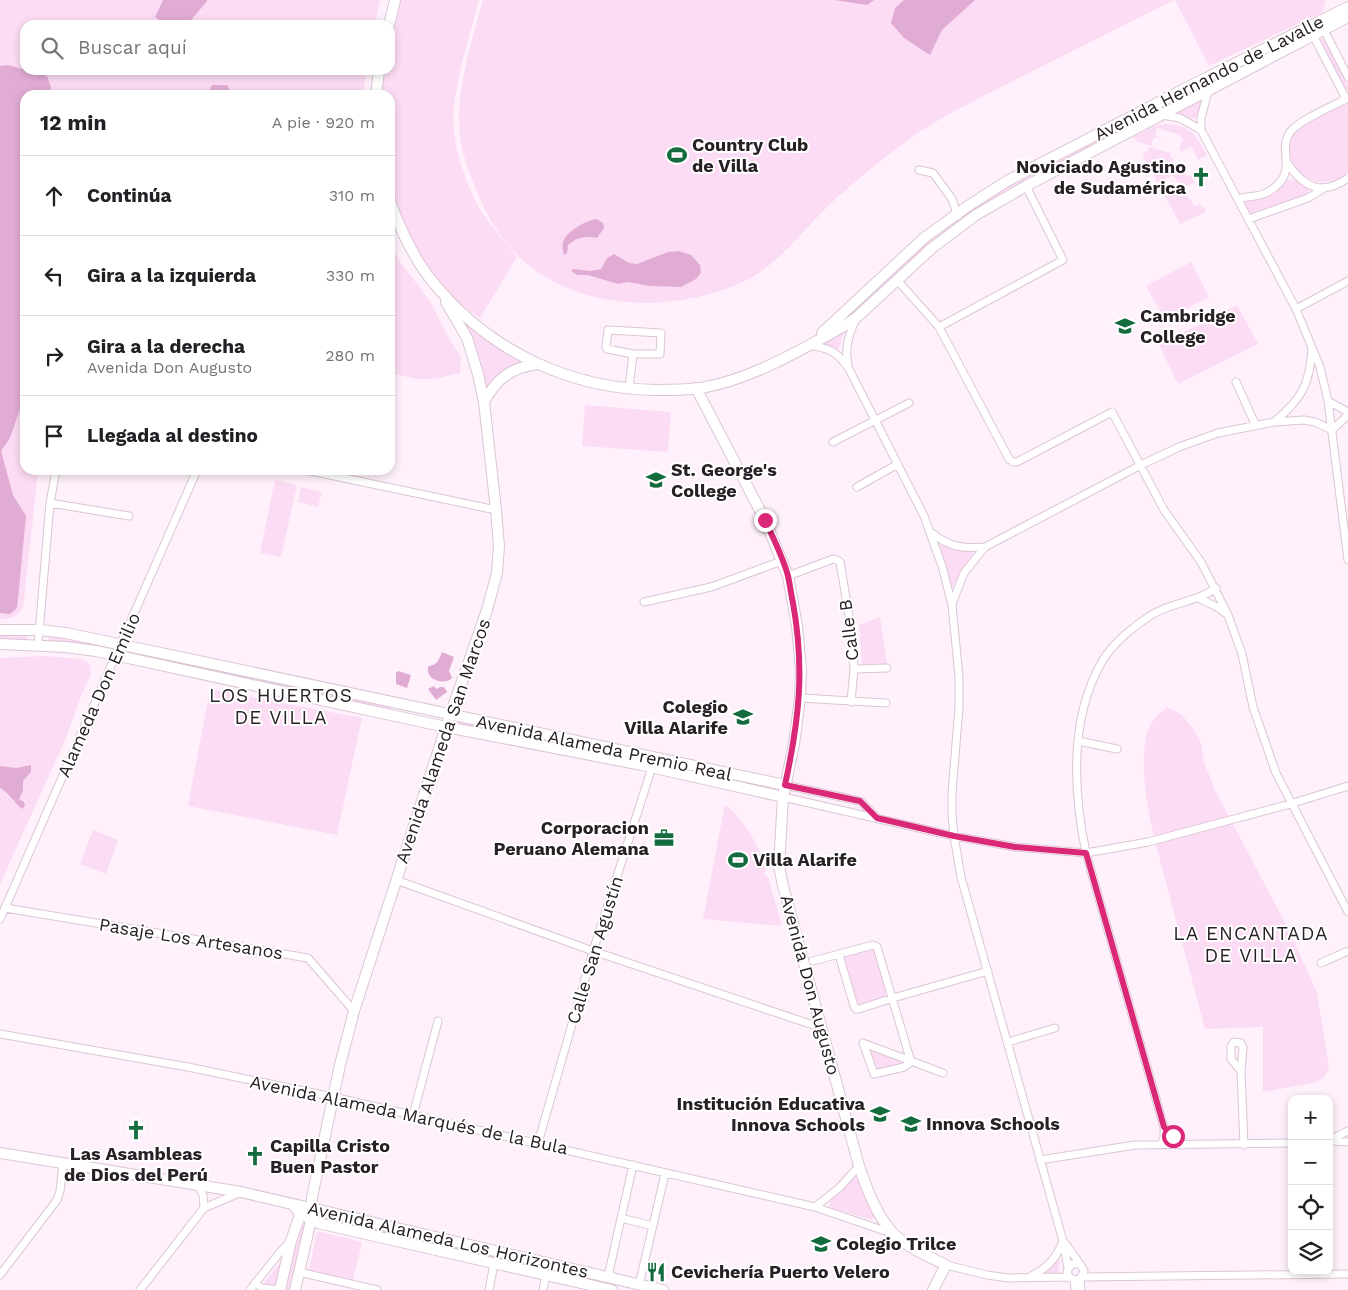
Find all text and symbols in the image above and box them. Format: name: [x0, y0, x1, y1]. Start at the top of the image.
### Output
street label: Avenida Hernando de Lavalle: [1090, 10, 1327, 145]
search box: [20, 20, 395, 75]
icon: search: [38, 34, 66, 62]
text: Buscar aquí: [78, 36, 187, 59]
text: 12 min: [40, 110, 106, 135]
text: A pie · 920 m: [272, 113, 375, 132]
place label: Country Club de Villa: [692, 134, 808, 176]
sports icon: Country Club de Villa: [666, 144, 688, 166]
place label: Noviciado Agustino de Sudamérica: [1016, 156, 1187, 198]
church icon: Noviciado Agustino de Sudamérica: [1190, 166, 1212, 188]
icon: ahead: [40, 182, 68, 210]
text: Continúa: [87, 184, 171, 207]
text: 310 m: [329, 186, 375, 205]
icon: left: [40, 262, 68, 290]
text: Gira a la izquierda: [87, 264, 256, 287]
text: 330 m: [326, 266, 375, 285]
place label: Cambridge College: [1140, 305, 1236, 347]
school or university icon: Cambridge College: [1114, 315, 1136, 337]
text: Gira a la derecha: [87, 335, 245, 358]
icon: right: [40, 342, 68, 370]
text: 280 m: [325, 346, 375, 365]
text: Avenida Don Augusto: [87, 358, 252, 377]
icon: arrive: [40, 422, 68, 450]
text: Llegada al destino: [87, 424, 258, 447]
place label: St. George's College: [671, 459, 777, 501]
school or university icon: St. George's College: [645, 469, 667, 491]
route end: [754, 509, 777, 532]
street label: Calle B: [834, 598, 863, 662]
street label: Alameda Don Emilio: [53, 609, 144, 780]
street label: Avenida Alameda San Marcos: [391, 616, 494, 866]
district label: LOS HUERTOS DE VILLA: [209, 684, 353, 729]
place label: Colegio Villa Alarife: [624, 696, 728, 738]
school or university icon: Colegio Villa Alarife: [732, 706, 754, 728]
street label: Avenida Alameda Premio Real: [474, 710, 734, 785]
place label: Corporacion Peruano Alemana: [493, 817, 650, 859]
office icon: Corporacion Peruano Alemana: [653, 827, 675, 849]
sports icon: Villa Alarife: [727, 849, 749, 871]
place label: Villa Alarife: [753, 849, 857, 870]
street label: Calle San Agustín: [562, 873, 627, 1026]
street label: Avenida Don Augusto: [776, 892, 845, 1077]
street label: Pasaje Los Artesanos: [98, 914, 285, 963]
district label: LA ENCANTADA DE VILLA: [1173, 922, 1329, 967]
street label: Avenida Alameda Marqués de la Bula: [248, 1071, 570, 1159]
place label: Institución Educativa Innova Schools: [677, 1093, 866, 1135]
map controls: [1288, 1095, 1333, 1275]
button: +: [1288, 1095, 1333, 1140]
school or university icon: Institución Educativa Innova Schools: [869, 1103, 891, 1125]
school or university icon: Innova Schools: [900, 1113, 922, 1135]
place label: Innova Schools: [926, 1113, 1060, 1134]
church icon: Las Asambleas de Dios del Perú: [125, 1119, 147, 1141]
route start: [1162, 1125, 1185, 1148]
place label: Capilla Cristo Buen Pastor: [270, 1135, 390, 1177]
button: −: [1288, 1140, 1333, 1185]
place label: Las Asambleas de Dios del Perú: [64, 1143, 208, 1185]
church icon: Capilla Cristo Buen Pastor: [244, 1145, 266, 1167]
button: locate: [1288, 1185, 1333, 1230]
street label: Avenida Alameda Los Horizontes: [306, 1197, 590, 1282]
button: layers: [1288, 1230, 1333, 1275]
school or university icon: Colegio Trilce: [810, 1233, 832, 1255]
place label: Colegio Trilce: [836, 1233, 956, 1254]
restaurant icon: Cevichería Puerto Velero: [645, 1261, 667, 1283]
place label: Cevichería Puerto Velero: [671, 1261, 890, 1282]

